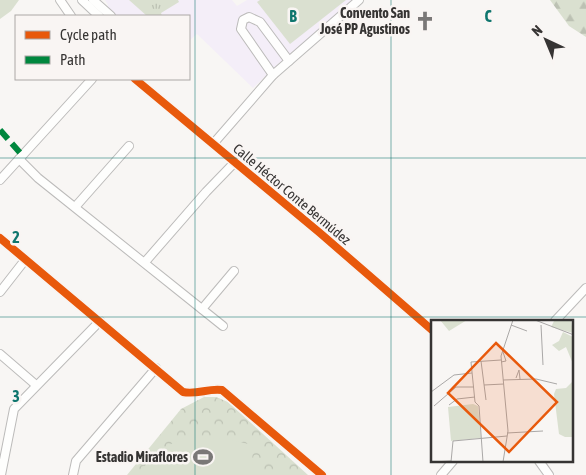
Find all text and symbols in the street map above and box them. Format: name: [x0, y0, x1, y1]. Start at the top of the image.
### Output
place label: Convento San José PP Agustinos: [319, 5, 410, 37]
text: B: [289, 7, 297, 25]
text: C: [484, 7, 492, 25]
church icon: Convento San José PP Agustinos: [414, 10, 436, 32]
legend: [15, 15, 190, 80]
north arrow: [521, 15, 571, 65]
text: N: [528, 22, 545, 39]
text: Cycle path: [60, 26, 117, 43]
text: Path: [60, 51, 86, 68]
street label: Calle Héctor Conte Bermúdez: [230, 140, 354, 248]
text: 2: [12, 228, 20, 246]
inset map: [431, 320, 574, 462]
text: 3: [12, 387, 20, 405]
sports icon: Estadio Miraflores: [192, 446, 214, 468]
place label: Estadio Miraflores: [96, 449, 188, 465]

